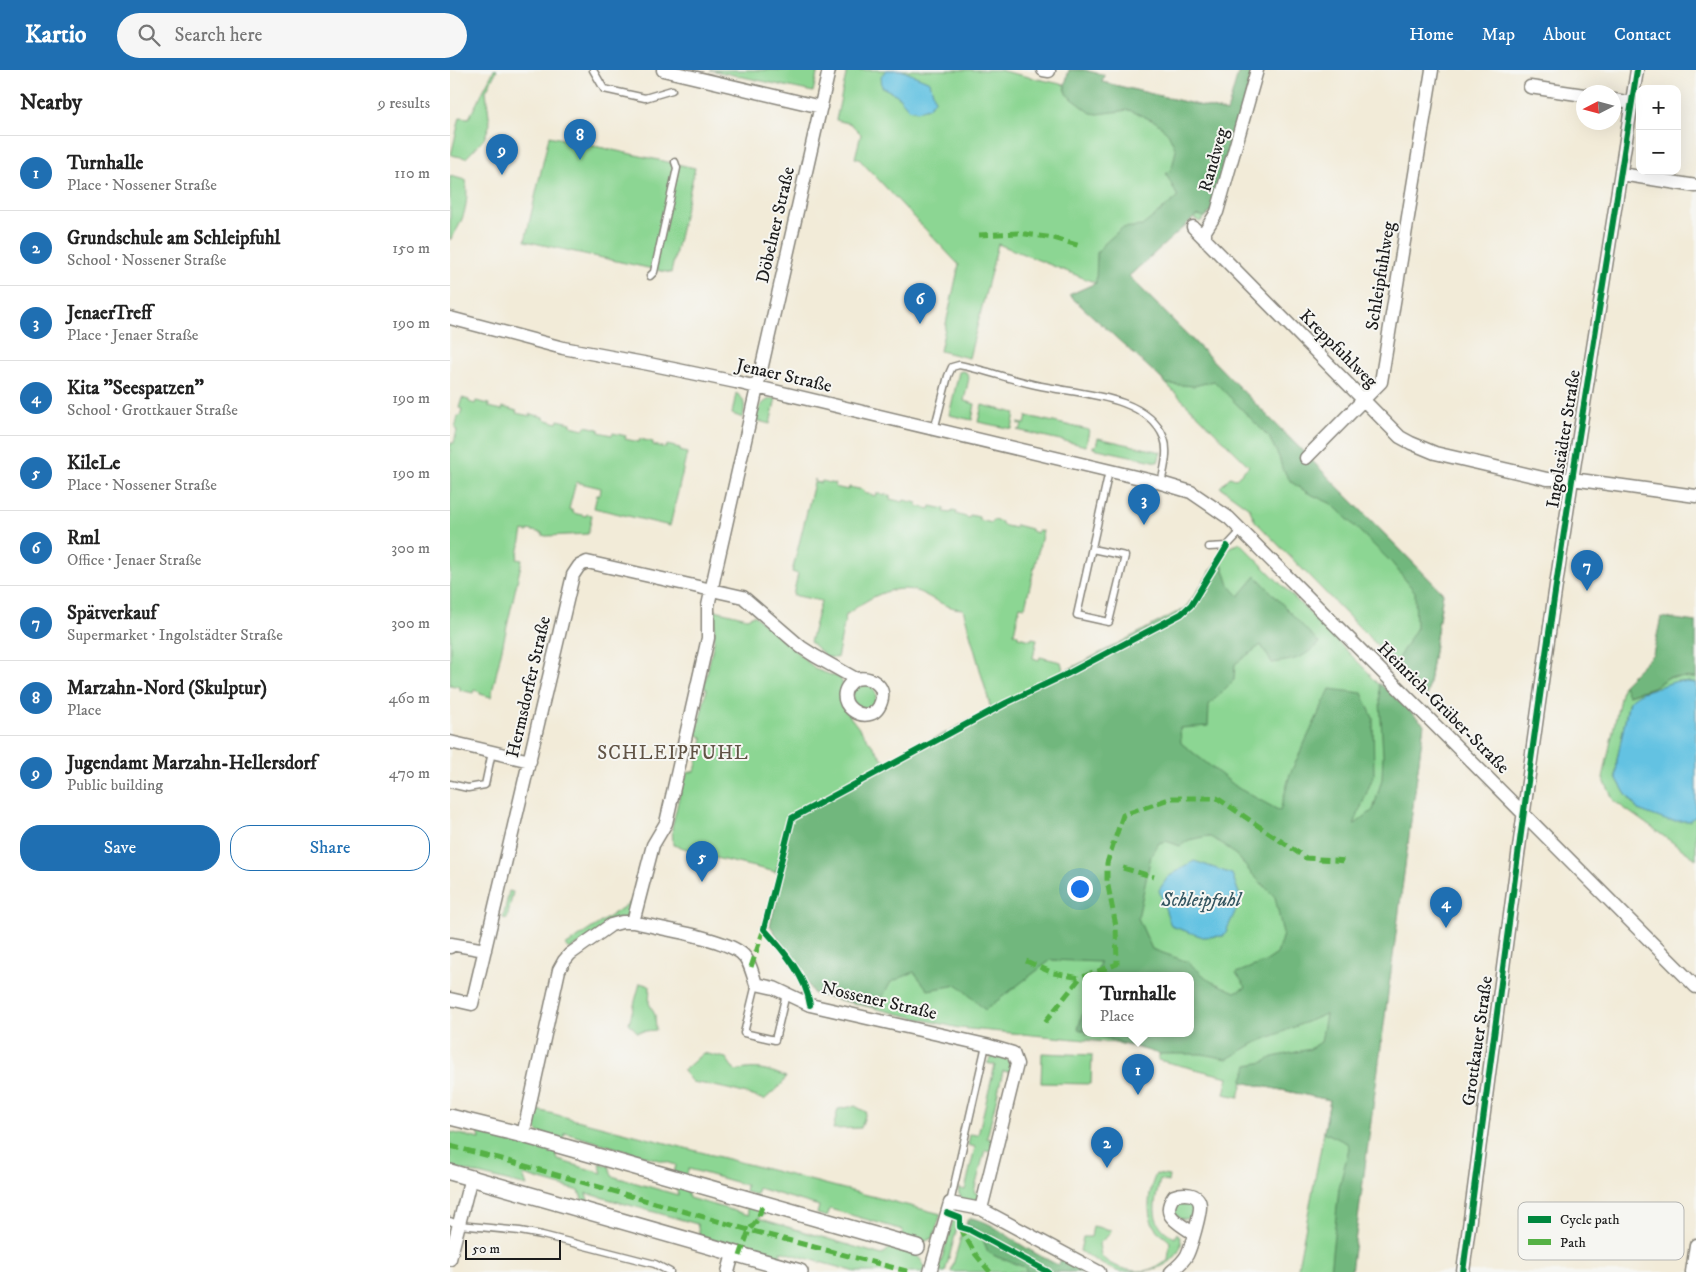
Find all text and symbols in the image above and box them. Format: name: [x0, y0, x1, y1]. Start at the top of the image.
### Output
search box: [117, 13, 467, 58]
text: Kartio: [25, 20, 87, 50]
icon: search: [135, 21, 163, 49]
text: Search here: [175, 24, 262, 47]
text: Home: [1409, 24, 1454, 46]
text: Map: [1482, 24, 1515, 46]
text: About: [1543, 24, 1586, 46]
text: Contact: [1614, 24, 1671, 46]
north arrow: [1576, 85, 1621, 130]
map controls: [1636, 85, 1681, 175]
button: +: [1636, 85, 1681, 130]
text: Nearby: [20, 90, 82, 116]
text: 9 results: [378, 93, 430, 113]
pin: 8: [564, 119, 596, 160]
street label: Randweg: [1194, 125, 1234, 195]
button: −: [1636, 130, 1681, 175]
pin: 9: [486, 134, 518, 175]
text: Turnhalle: [67, 152, 143, 175]
text: 1: [33, 163, 39, 183]
text: 110 m: [394, 163, 430, 183]
street label: Döbelner Straße: [752, 165, 800, 285]
text: Place · Nossener Straße: [67, 175, 217, 195]
street label: Schleipfuhlweg: [1362, 220, 1400, 332]
text: Grundschule am Schleipfuhl: [67, 227, 280, 250]
text: 2: [32, 238, 40, 258]
text: 150 m: [392, 238, 430, 258]
text: School · Nossener Straße: [67, 250, 226, 270]
pin: 6: [904, 283, 936, 324]
text: JenaerTreff: [67, 302, 152, 325]
street label: Kreppfuhlweg: [1294, 305, 1382, 393]
text: 3: [33, 313, 39, 333]
text: 190 m: [392, 313, 430, 333]
text: Place · Jenaer Straße: [67, 325, 198, 345]
street label: Jenaer Straße: [732, 354, 834, 398]
street label: Ingolstädter Straße: [1542, 368, 1586, 510]
text: Kita "Seespatzen": [67, 377, 204, 400]
text: 4: [31, 388, 41, 408]
text: 190 m: [392, 388, 430, 408]
text: School · Grottkauer Straße: [67, 400, 238, 420]
text: KileLe: [67, 452, 120, 475]
text: 5: [32, 463, 40, 483]
text: 190 m: [392, 463, 430, 483]
text: Place · Nossener Straße: [67, 475, 217, 495]
pin: 3: [1128, 484, 1160, 525]
text: Rml: [67, 527, 100, 550]
text: 6: [32, 538, 40, 558]
text: 300 m: [391, 538, 430, 558]
text: Office · Jenaer Straße: [67, 550, 201, 570]
pin: 7: [1571, 550, 1603, 591]
text: Spätverkauf: [67, 602, 157, 625]
text: 7: [32, 613, 40, 633]
text: 300 m: [391, 613, 430, 633]
street label: Hermsdorfer Straße: [502, 614, 556, 760]
text: Supermarket · Ingolstädter Straße: [67, 625, 283, 645]
street label: Heinrich-Grüber-Straße: [1372, 637, 1514, 779]
text: Marzahn-Nord (Skulptur): [67, 677, 267, 700]
text: 8: [32, 688, 40, 708]
text: 460 m: [388, 688, 430, 708]
text: Place: [67, 700, 101, 720]
district label: SCHLEIPFUHL: [597, 742, 749, 765]
text: Jugendamt Marzahn-Hellersdorf: [67, 752, 317, 775]
text: 9: [32, 763, 40, 783]
text: 470 m: [389, 763, 430, 783]
text: Public building: [67, 775, 163, 795]
button: Save: [20, 825, 220, 871]
button: Share: [230, 825, 430, 871]
pin: 5: [686, 841, 718, 882]
your location: [1067, 876, 1093, 902]
pin: 4: [1430, 887, 1462, 928]
water label: Schleipfuhl: [1160, 889, 1243, 913]
popup: [1082, 972, 1194, 1037]
street label: Grottkauer Straße: [1458, 975, 1498, 1107]
street label: Nossener Straße: [819, 977, 939, 1025]
text: Turnhalle: [1100, 983, 1176, 1006]
text: Place: [1100, 1006, 1134, 1026]
pin: 1: [1122, 1054, 1154, 1095]
pin: 2: [1091, 1127, 1123, 1168]
legend: [1518, 1202, 1684, 1260]
text: Cycle path: [1560, 1211, 1620, 1229]
text: Path: [1560, 1234, 1587, 1252]
scale bar: [465, 1237, 561, 1260]
text: 50 m: [472, 1240, 500, 1258]

